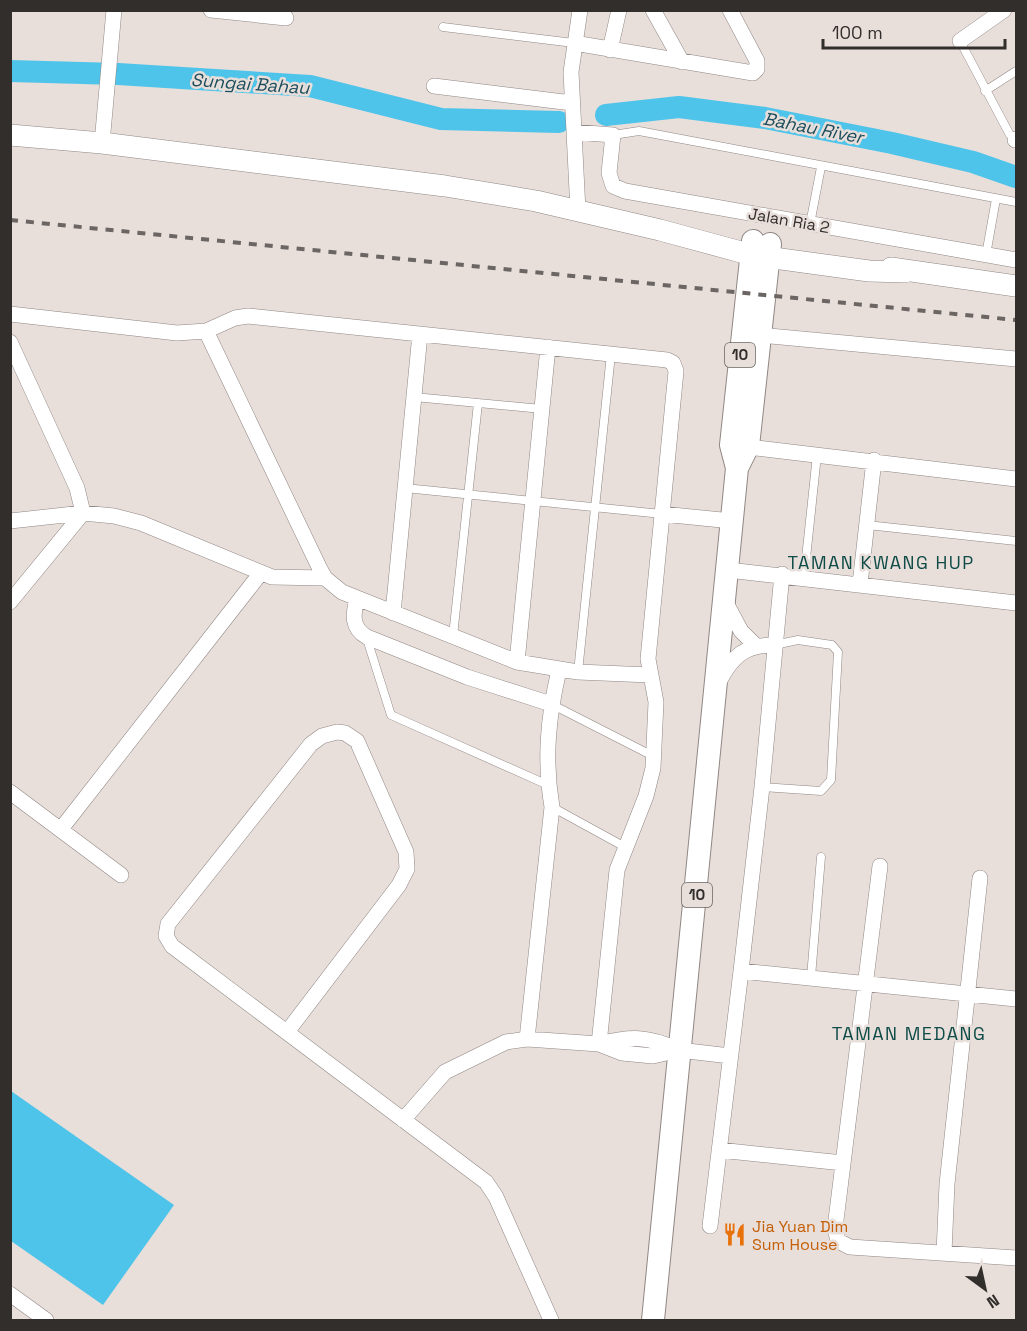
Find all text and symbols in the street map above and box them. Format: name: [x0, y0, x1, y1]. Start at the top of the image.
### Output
scale bar: [823, 12, 1004, 50]
text: 100 m: [832, 21, 883, 44]
water label: Sungai Bahau: [190, 68, 311, 99]
water label: Bahau River: [761, 107, 867, 149]
street label: Jalan Ria 2: [747, 203, 831, 238]
road number: 10: [725, 343, 755, 367]
district label: TAMAN KWANG HUP: [787, 551, 975, 574]
road number: 10: [682, 883, 712, 907]
district label: TAMAN MEDANG: [832, 1022, 986, 1045]
place label: Jia Yuan Dim Sum House: [752, 1216, 848, 1255]
restaurant icon: Jia Yuan Dim Sum House: [721, 1222, 747, 1248]
north arrow: [955, 1259, 1015, 1319]
text: N: [983, 1289, 1003, 1313]

